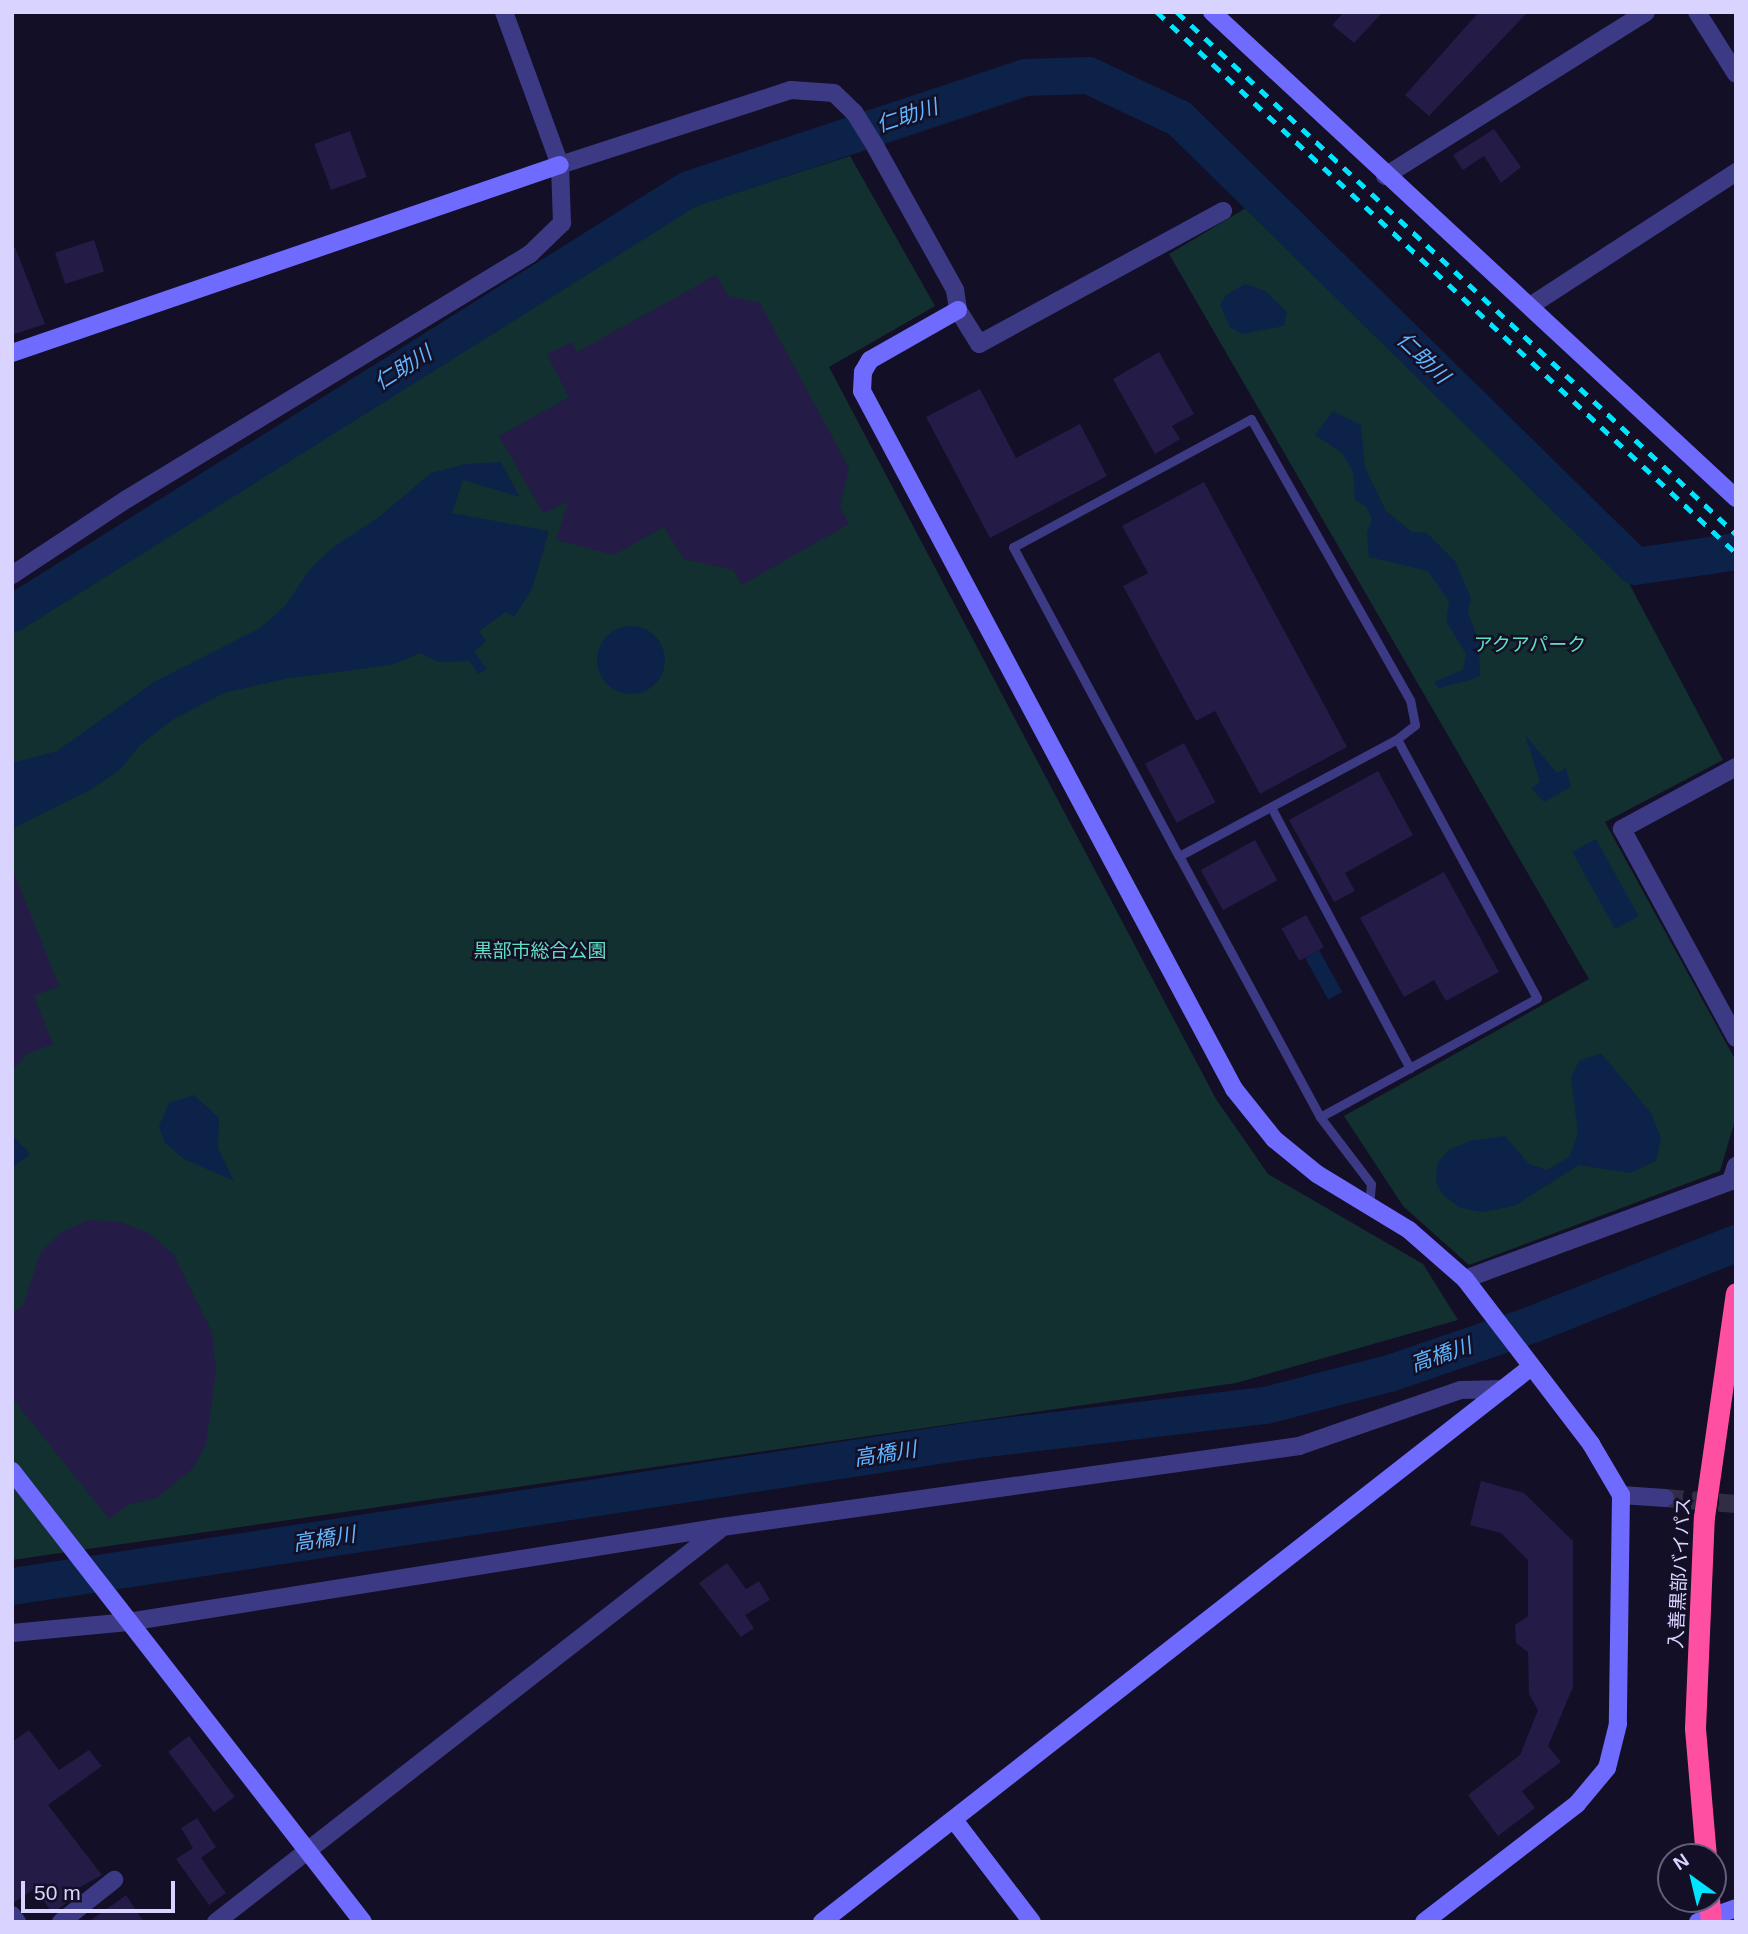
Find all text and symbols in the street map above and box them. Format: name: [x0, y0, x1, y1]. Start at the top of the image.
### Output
water label: 仁助川: [873, 94, 941, 138]
water label: 仁助川: [1392, 327, 1454, 389]
water label: 仁助川: [370, 341, 436, 395]
park label: アクアパーク: [1473, 634, 1587, 656]
park label: 黒部市総合公園: [474, 940, 606, 962]
water label: 高橋川: [1407, 1333, 1475, 1377]
water label: 高橋川: [852, 1437, 918, 1471]
street label: 入善黒部バイパス: [1665, 1497, 1695, 1649]
water label: 高橋川: [291, 1522, 357, 1556]
north arrow: [1657, 1843, 1727, 1913]
text: N: [1670, 1849, 1693, 1874]
scale bar: [24, 1868, 178, 1912]
text: 50 m: [34, 1881, 81, 1904]

